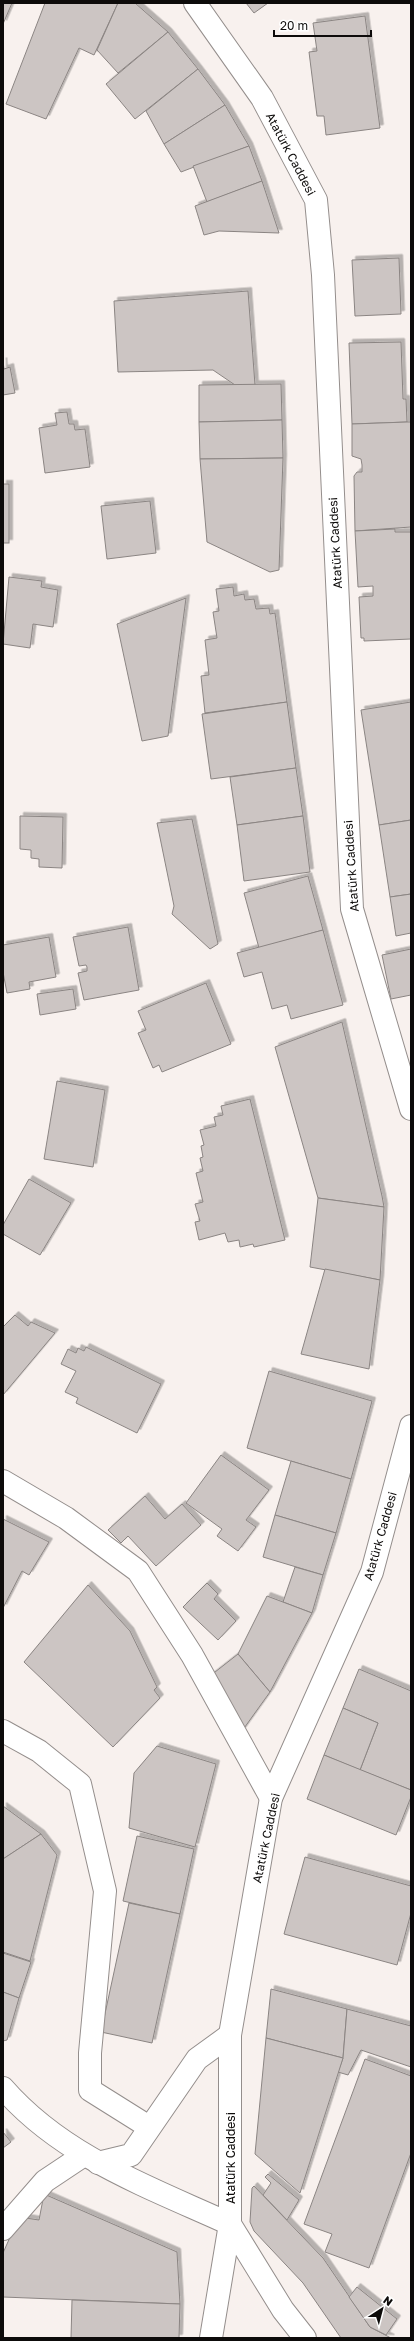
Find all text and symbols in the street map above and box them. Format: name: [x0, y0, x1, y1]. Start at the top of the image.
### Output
scale bar: [274, 12, 371, 38]
text: 20 m: [280, 18, 308, 33]
street label: Atatürk Caddesi: [263, 110, 319, 198]
street label: Atatürk Caddesi: [325, 497, 345, 589]
street label: Atatürk Caddesi: [340, 820, 362, 912]
street label: Atatürk Caddesi: [360, 1490, 400, 1582]
street label: Atatürk Caddesi: [249, 1792, 283, 1884]
street label: Atatürk Caddesi: [223, 2112, 238, 2204]
north arrow: [362, 2289, 402, 2329]
text: N: [381, 2293, 395, 2308]

